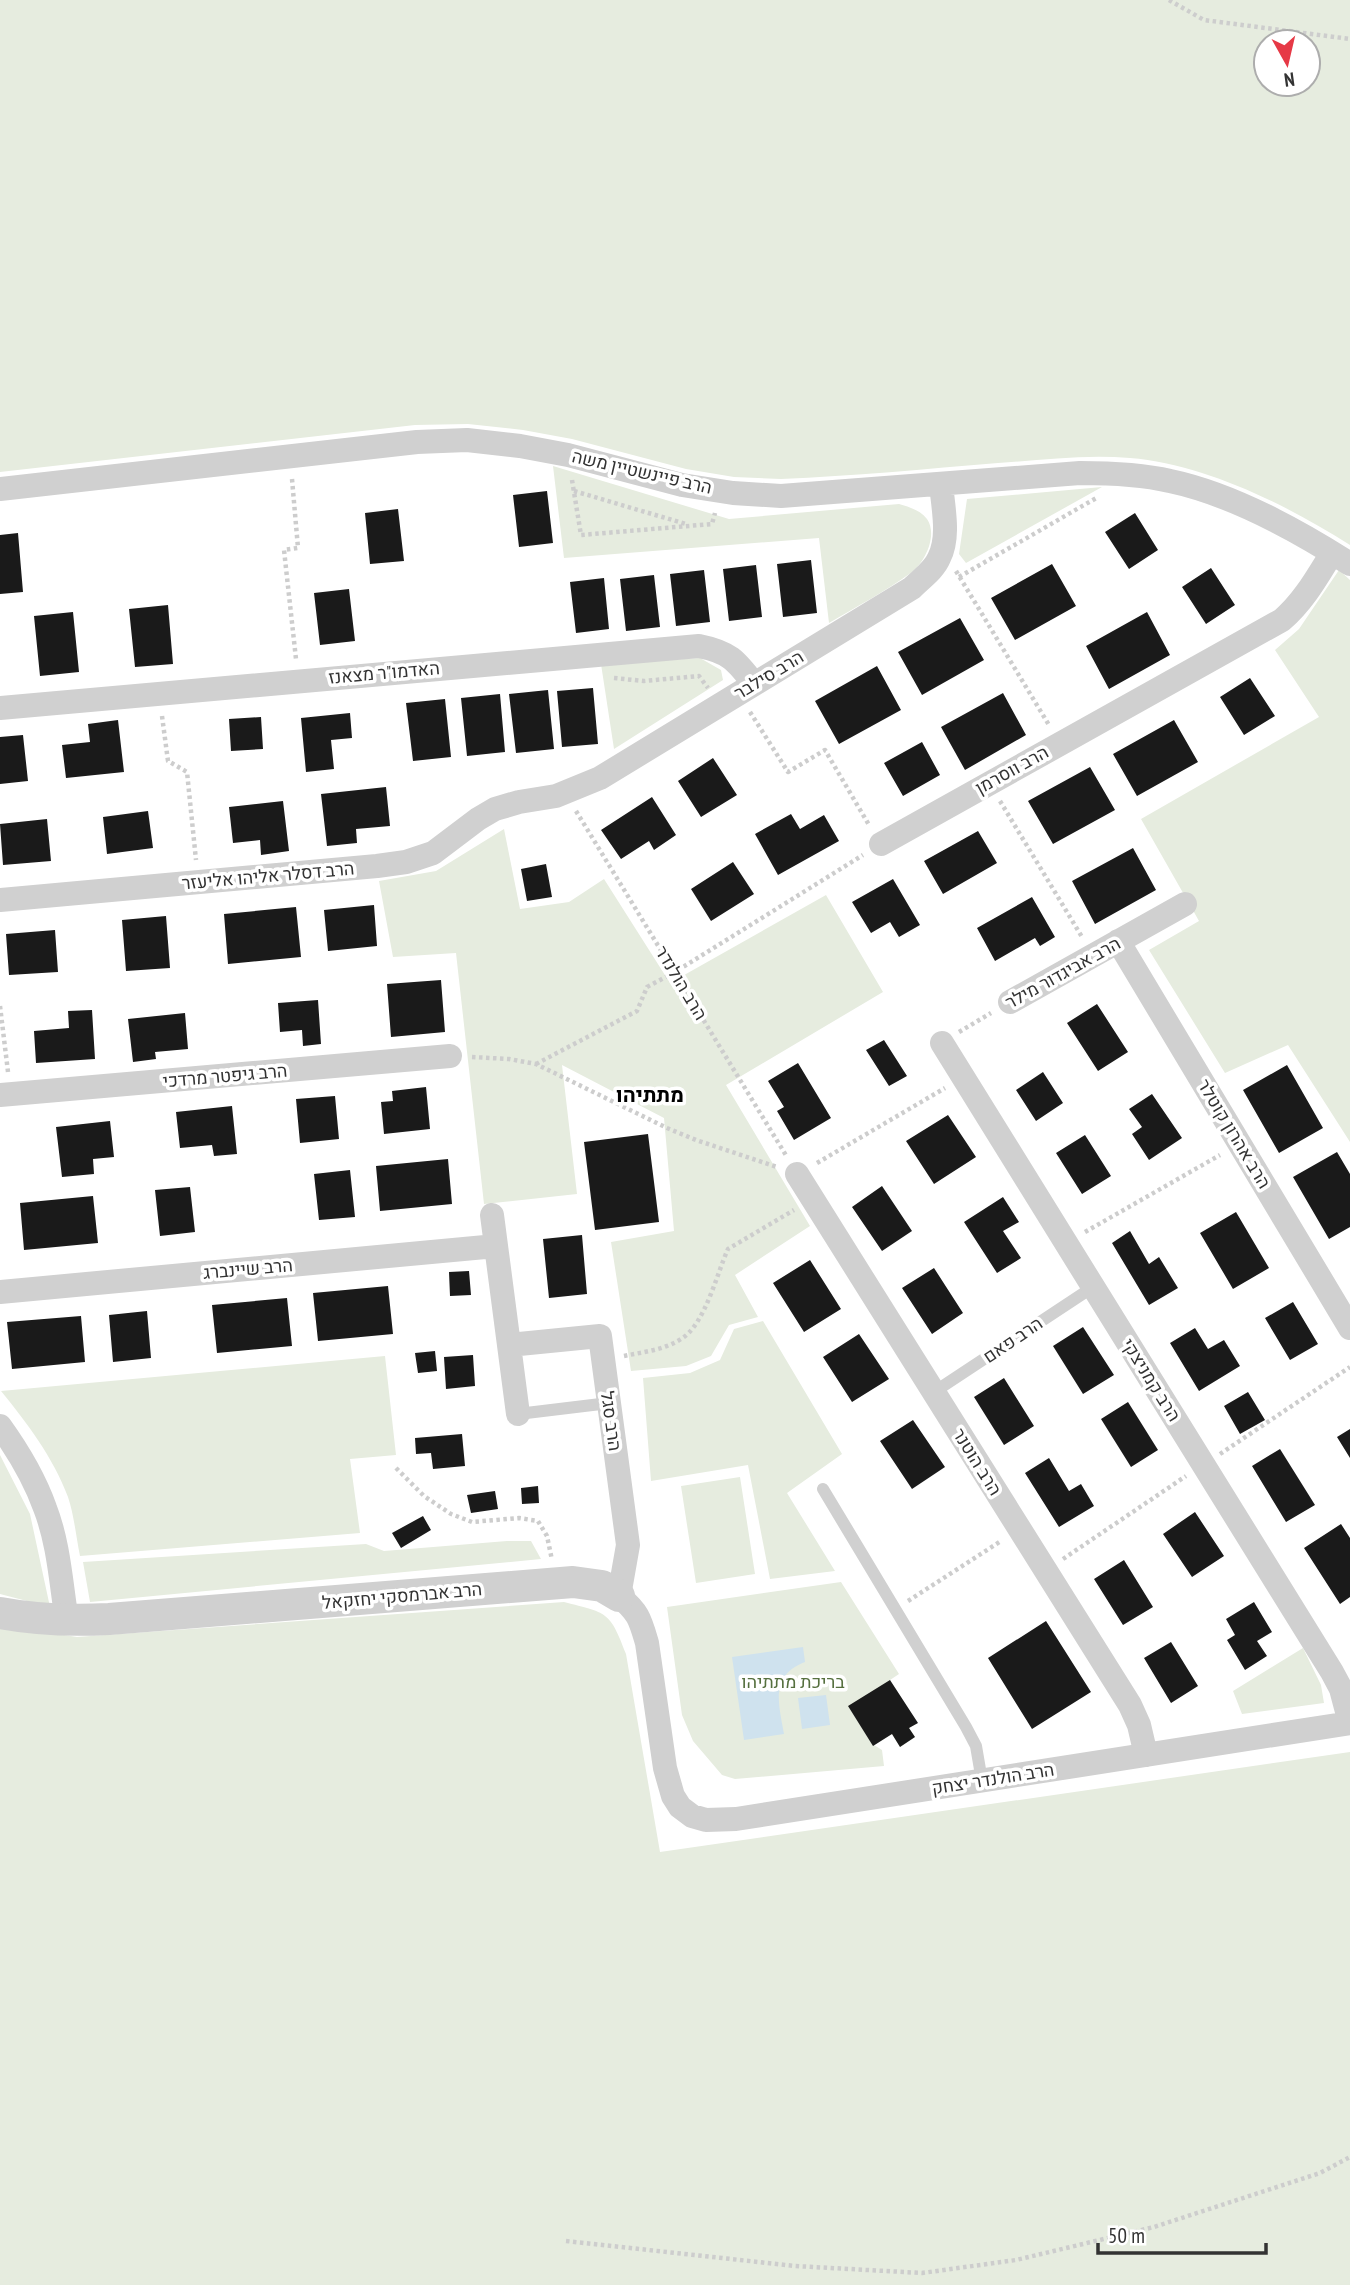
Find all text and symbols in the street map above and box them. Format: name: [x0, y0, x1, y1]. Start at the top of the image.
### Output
north arrow: [1252, 28, 1322, 98]
text: N: [1283, 67, 1296, 92]
street label: הרב פיינשטיין משה: [570, 444, 714, 499]
street label: הרב סילבר: [730, 645, 808, 704]
street label: האדמו"ר מצאנז: [327, 656, 441, 689]
street label: הרב ווסרמן: [971, 740, 1052, 799]
street label: הרב דסלר אליהו אליעזר: [181, 856, 355, 895]
street label: הרב אביגדור מילר: [1001, 931, 1124, 1014]
street label: הרב הולנדר: [650, 941, 713, 1024]
street label: הרב גיפטר מרדכי: [162, 1059, 288, 1092]
street label: הרב אהרון קוטלר: [1193, 1075, 1276, 1193]
district label: מתתיהו: [616, 1081, 684, 1108]
street label: הרב שיינברג: [202, 1253, 294, 1284]
street label: הרב פאם: [979, 1311, 1047, 1368]
street label: הרב קמניצקי: [1117, 1334, 1186, 1426]
street label: הרב סגל: [596, 1389, 627, 1452]
street label: הרב הוטנר: [948, 1424, 1007, 1500]
street label: הרב אברמסקי יחזקאל: [321, 1577, 483, 1614]
park label: בריכת מתתיהו: [741, 1670, 845, 1693]
street label: הרב הולנדר יצחק: [930, 1757, 1056, 1800]
scale bar: [1098, 2212, 1266, 2256]
text: 50 m: [1108, 2222, 1145, 2249]

